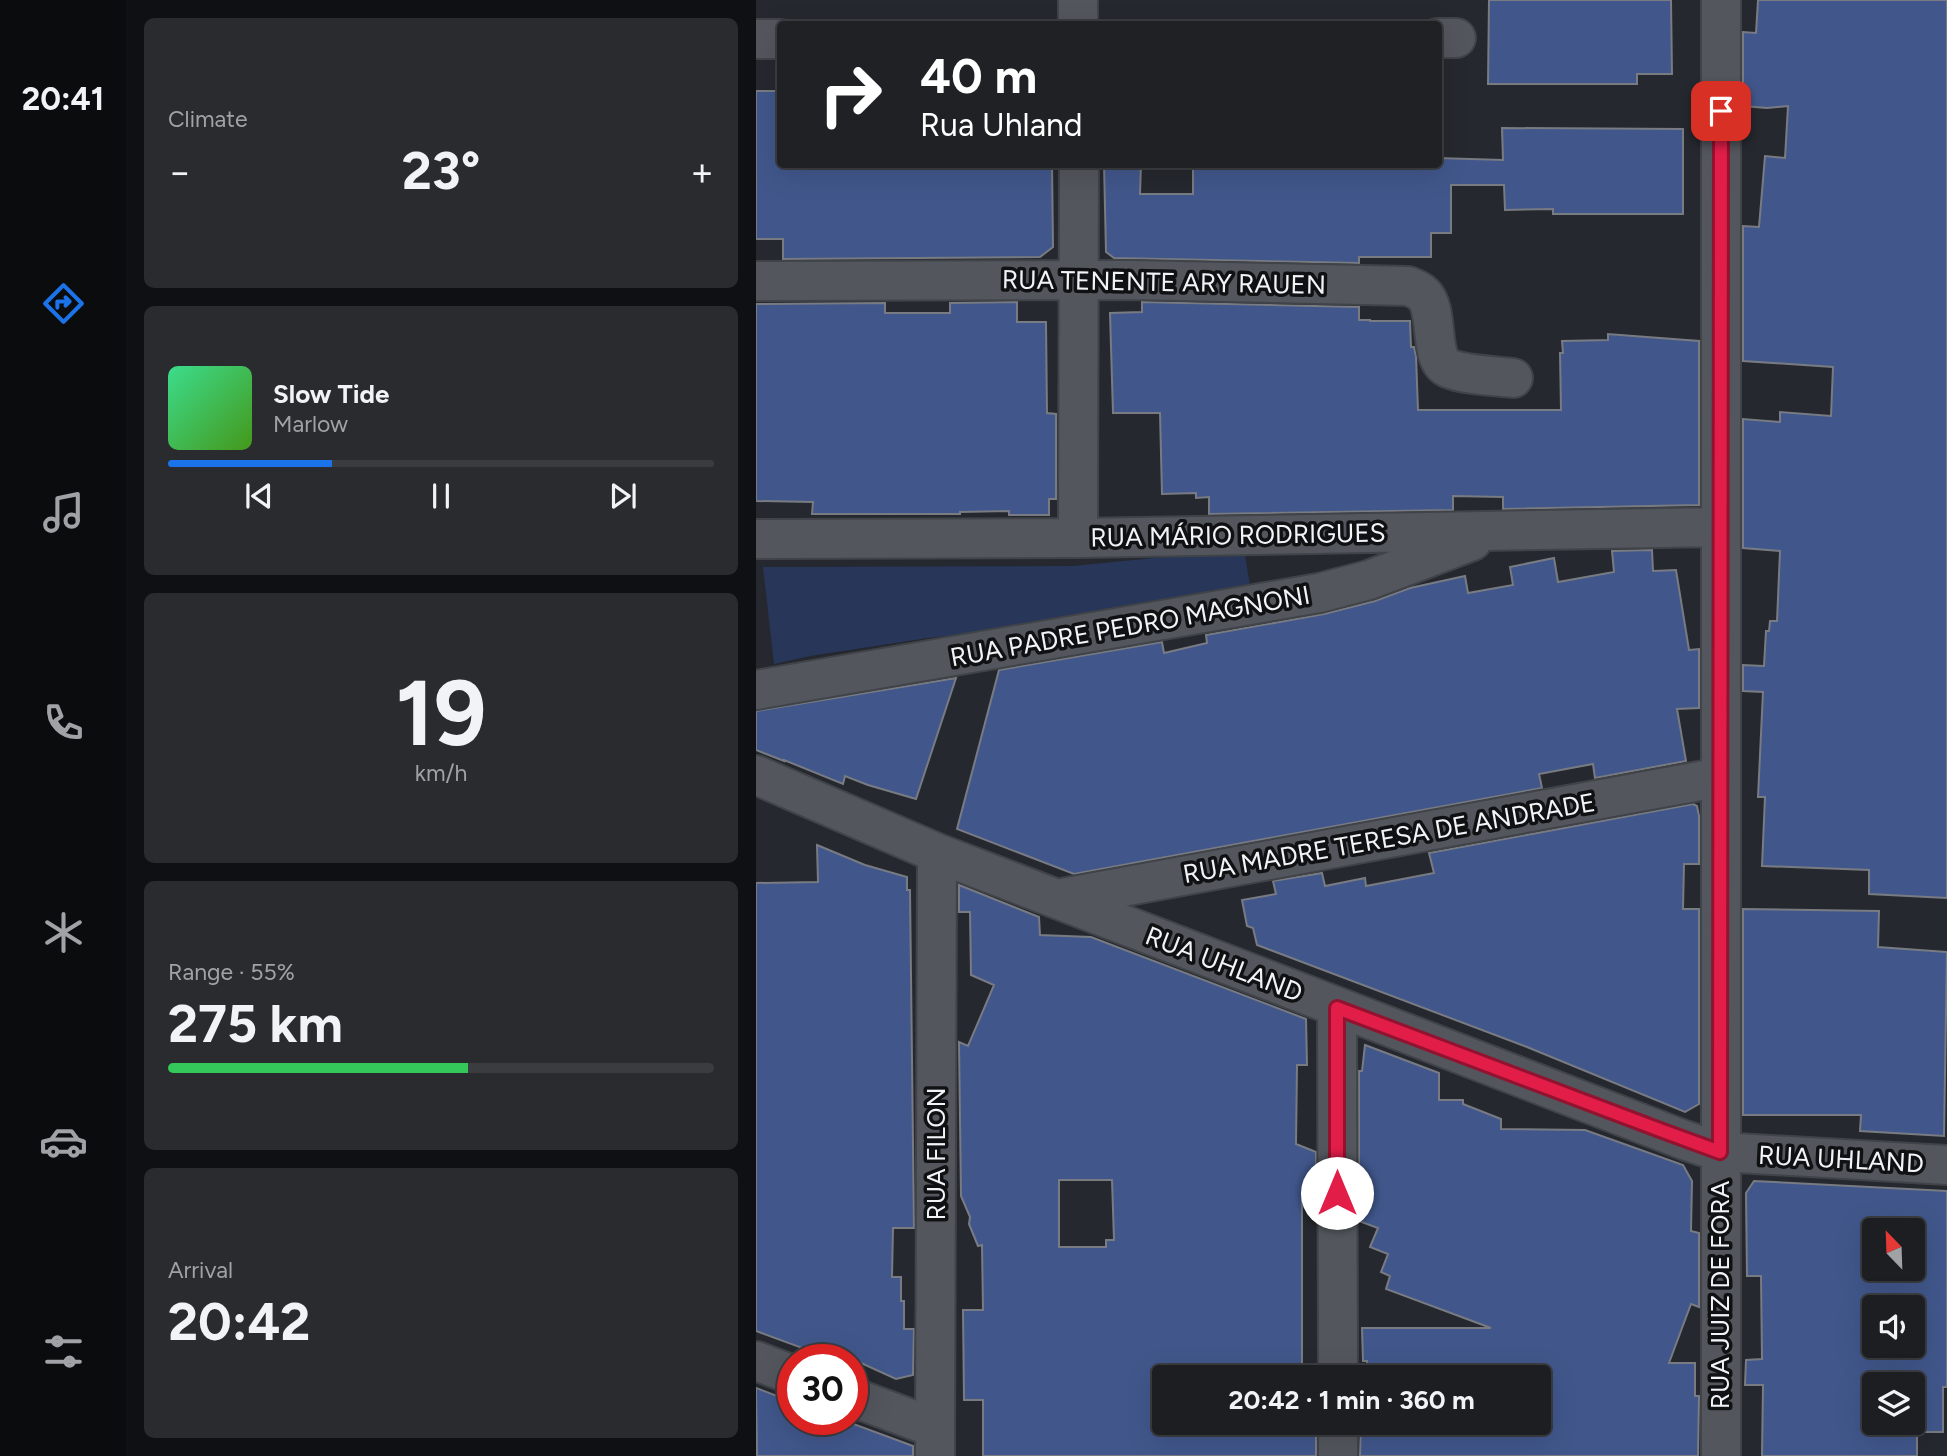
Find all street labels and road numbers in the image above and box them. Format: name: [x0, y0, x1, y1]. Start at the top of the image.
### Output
street label: RUA TENENTE ARY RAUEN: [1002, 263, 1326, 301]
street label: RUA MÁRIO RODRIGUES: [1090, 516, 1386, 554]
street label: RUA PADRE PEDRO MAGNONI: [948, 579, 1312, 673]
street label: RUA MADRE TERESA DE ANDRADE: [1180, 786, 1598, 890]
street label: RUA UHLAND: [1141, 919, 1307, 1009]
street label: RUA FILON: [920, 1087, 952, 1221]
street label: RUA UHLAND: [1757, 1139, 1925, 1179]
street label: RUA JUIZ DE FORA: [1704, 1180, 1736, 1409]

